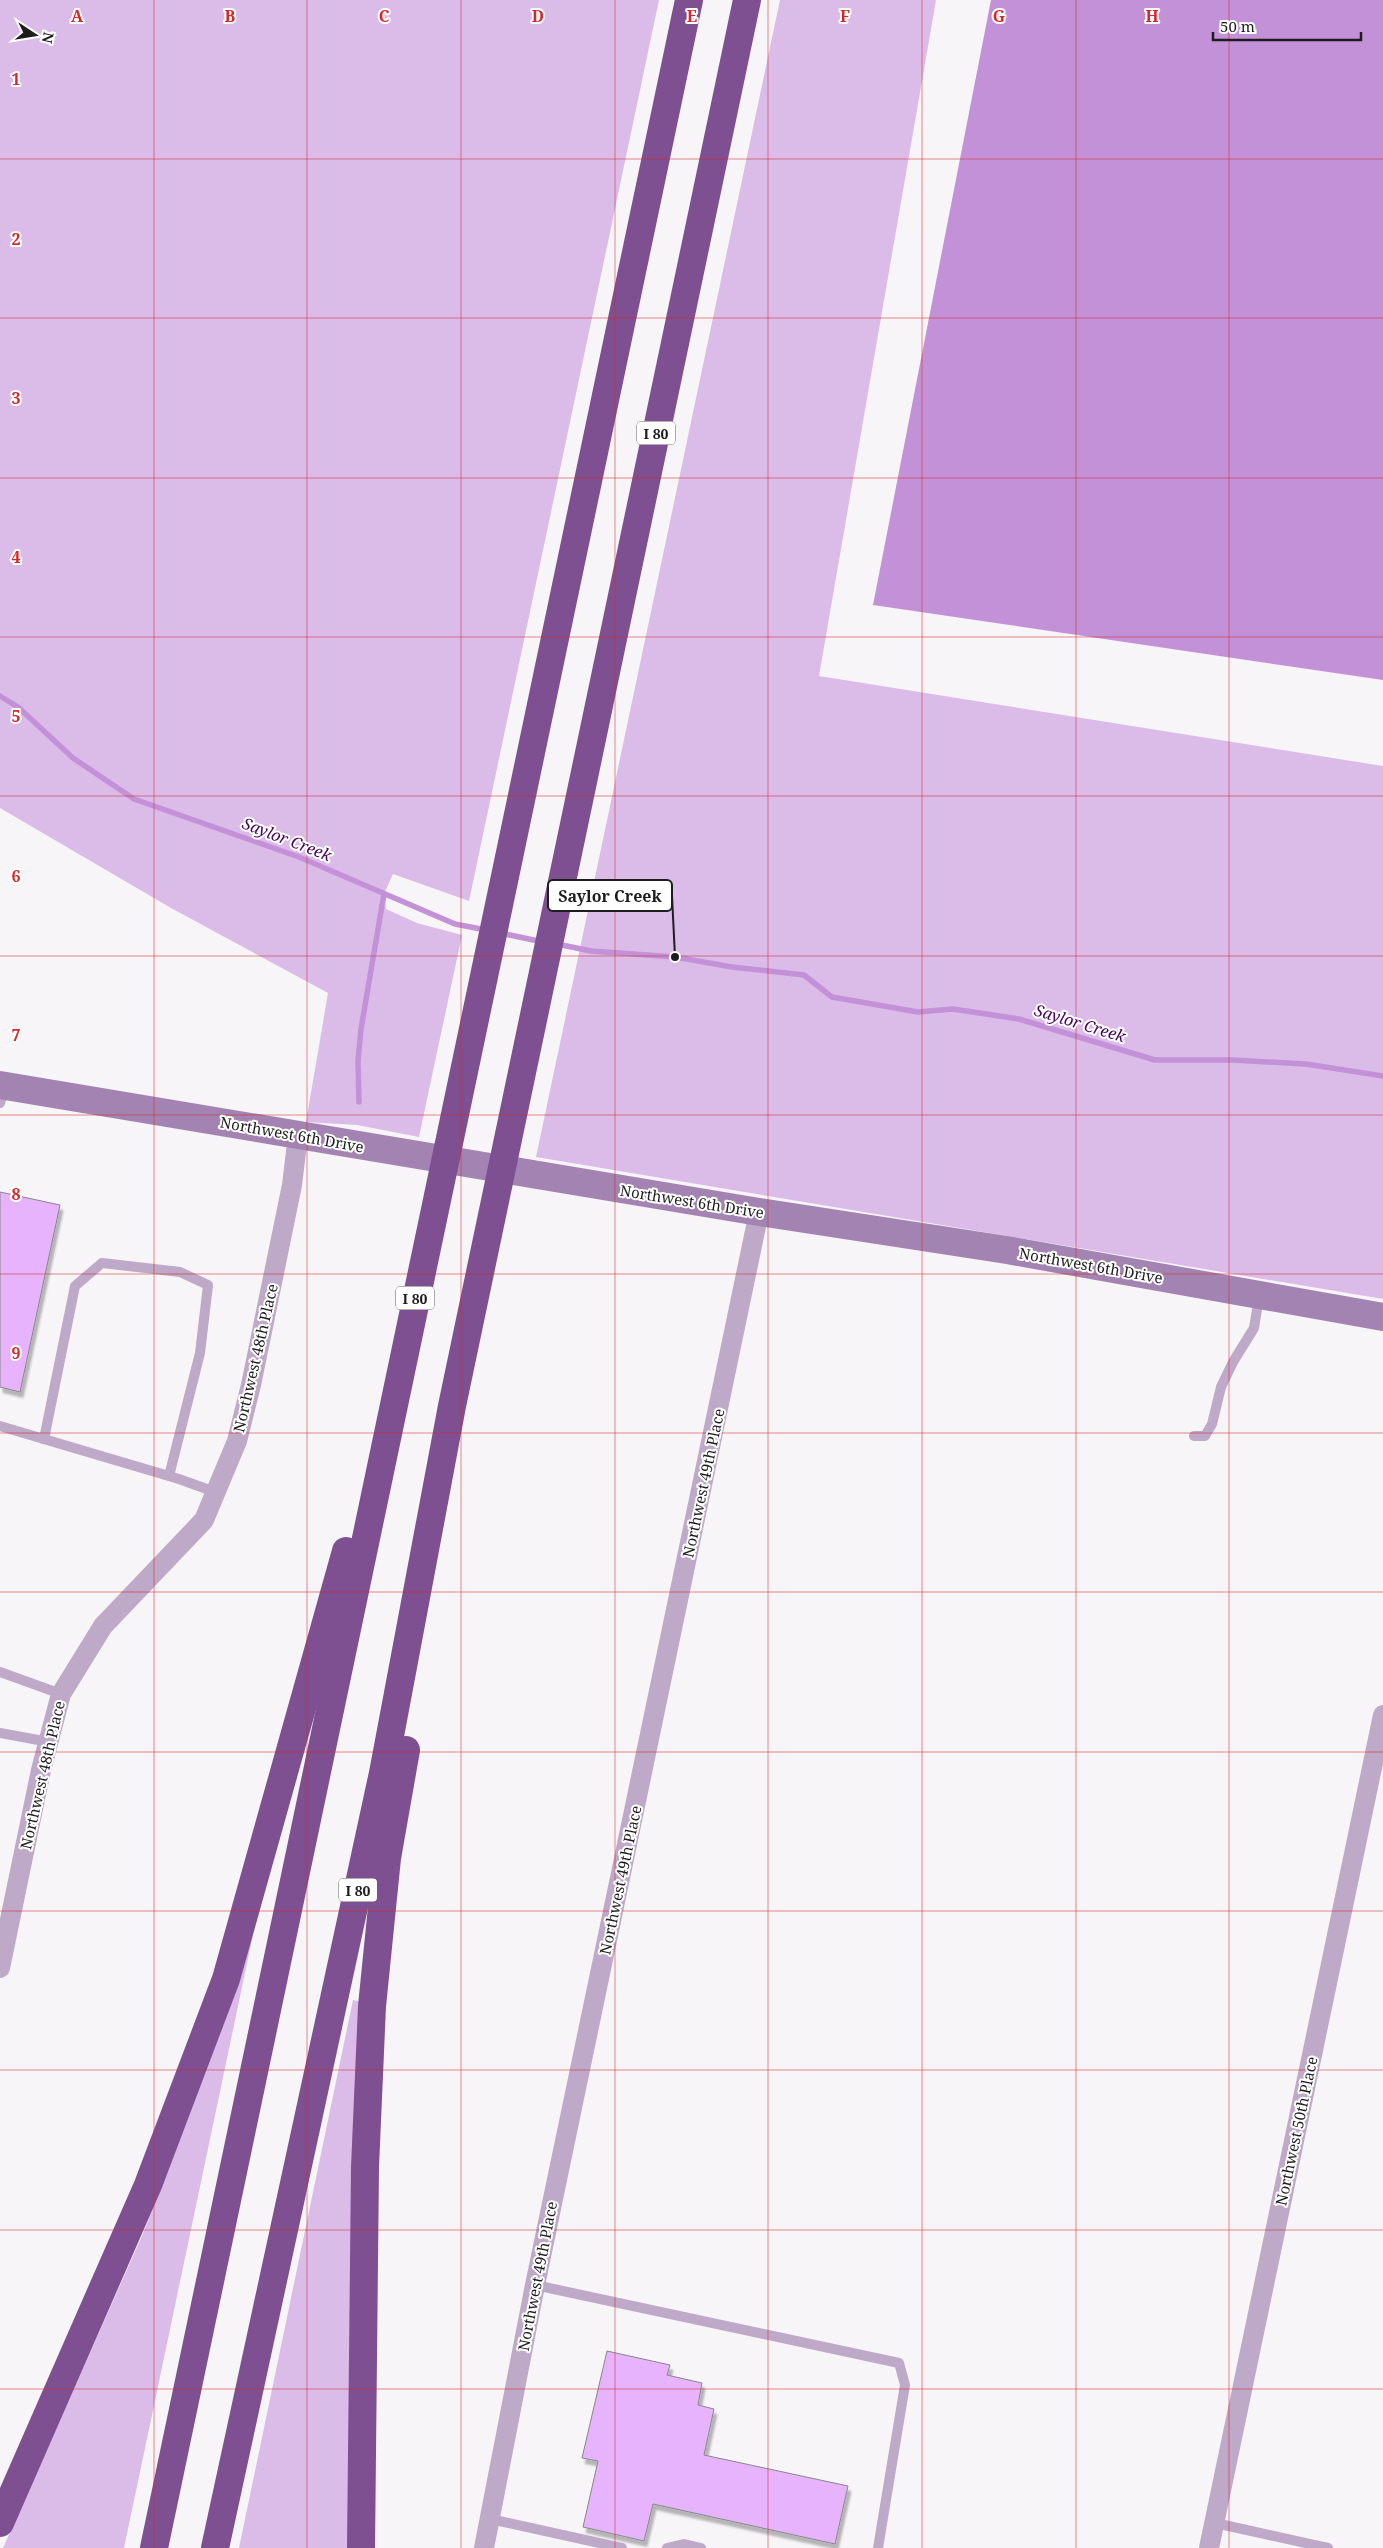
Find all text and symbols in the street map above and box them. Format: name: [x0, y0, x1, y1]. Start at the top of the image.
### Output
text: A: [71, 5, 84, 27]
text: B: [225, 5, 236, 27]
text: C: [379, 5, 390, 27]
text: D: [532, 5, 544, 27]
text: E: [687, 5, 697, 27]
text: F: [840, 5, 850, 27]
text: G: [993, 5, 1005, 27]
text: H: [1145, 5, 1159, 27]
north arrow: [10, 10, 60, 60]
scale bar: [1213, 10, 1360, 42]
text: 50 m: [1220, 16, 1255, 36]
text: N: [38, 30, 59, 45]
text: 1: [11, 68, 21, 90]
text: 2: [11, 228, 21, 250]
text: 3: [11, 387, 21, 409]
road number: I 80: [637, 422, 675, 444]
text: 4: [11, 546, 21, 568]
text: 5: [11, 705, 21, 727]
water label: Saylor Creek: [239, 812, 336, 866]
text: 6: [11, 865, 21, 887]
callout: Saylor Creek: [548, 880, 672, 911]
text: Saylor Creek: [558, 885, 662, 907]
water label: Saylor Creek: [1032, 999, 1129, 1048]
text: 7: [11, 1024, 21, 1046]
street label: Northwest 6th Drive: [219, 1112, 365, 1156]
street label: Northwest 6th Drive: [619, 1180, 765, 1222]
text: 8: [11, 1183, 21, 1205]
street label: Northwest 6th Drive: [1018, 1243, 1164, 1287]
street label: Northwest 48th Place: [228, 1282, 282, 1434]
road number: I 80: [396, 1286, 434, 1310]
text: 9: [11, 1342, 21, 1364]
street label: Northwest 49th Place: [677, 1407, 729, 1559]
street label: Northwest 48th Place: [15, 1699, 69, 1851]
street label: Northwest 49th Place: [594, 1804, 646, 1956]
road number: I 80: [339, 1878, 377, 1902]
street label: Northwest 50th Place: [1270, 2055, 1322, 2207]
street label: Northwest 49th Place: [513, 2200, 561, 2352]

